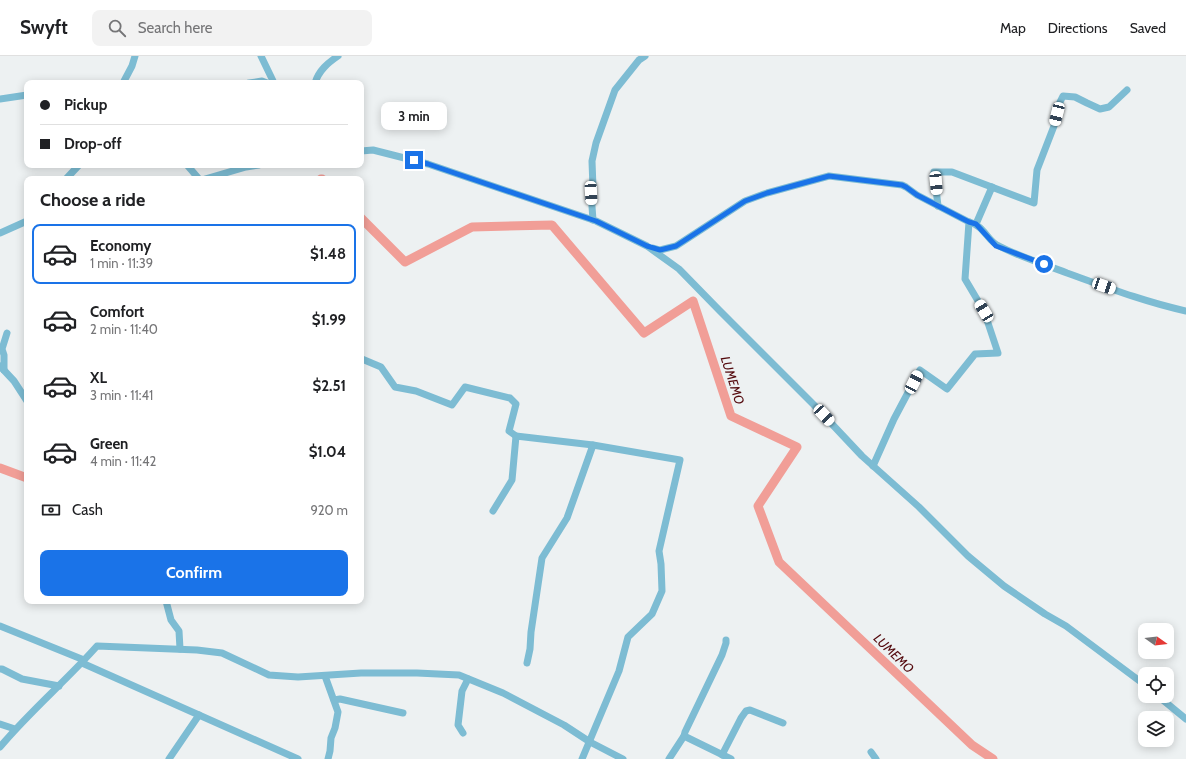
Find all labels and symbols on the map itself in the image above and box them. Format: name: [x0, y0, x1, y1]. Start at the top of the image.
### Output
car: [1048, 101, 1066, 127]
callout: 3 min: [381, 102, 447, 130]
route end: [405, 151, 423, 169]
car: [929, 171, 943, 195]
car: [584, 181, 598, 205]
route start: [1035, 255, 1053, 273]
car: [1091, 276, 1117, 296]
car: [973, 298, 995, 324]
water label: LUMEMO: [718, 354, 748, 406]
car: [903, 369, 925, 395]
car: [811, 402, 837, 428]
north arrow: [1138, 623, 1174, 659]
water label: LUMEMO: [871, 630, 917, 676]

